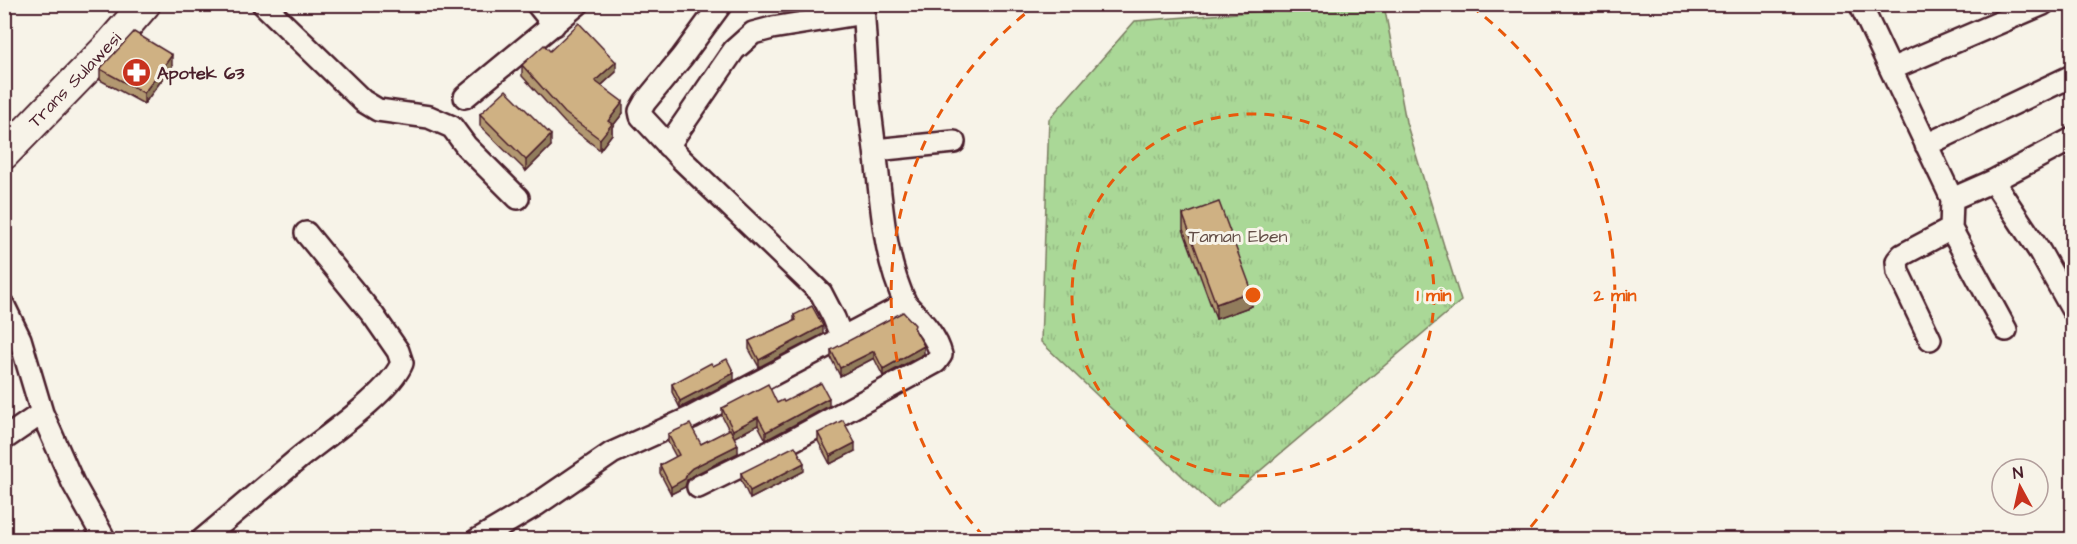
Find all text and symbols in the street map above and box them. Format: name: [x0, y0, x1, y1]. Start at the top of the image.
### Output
street label: Trans Sulawesi: [23, 26, 127, 133]
pharmacy icon: Apotek 63: [120, 57, 152, 89]
place label: Apotek 63: [157, 61, 245, 86]
park label: Taman Eben: [1188, 224, 1288, 249]
text: 1 min: [1416, 283, 1452, 308]
text: 2 min: [1592, 283, 1637, 308]
centre of rings: [1243, 285, 1263, 305]
north arrow: [1990, 457, 2050, 517]
text: N: [2012, 462, 2025, 485]

